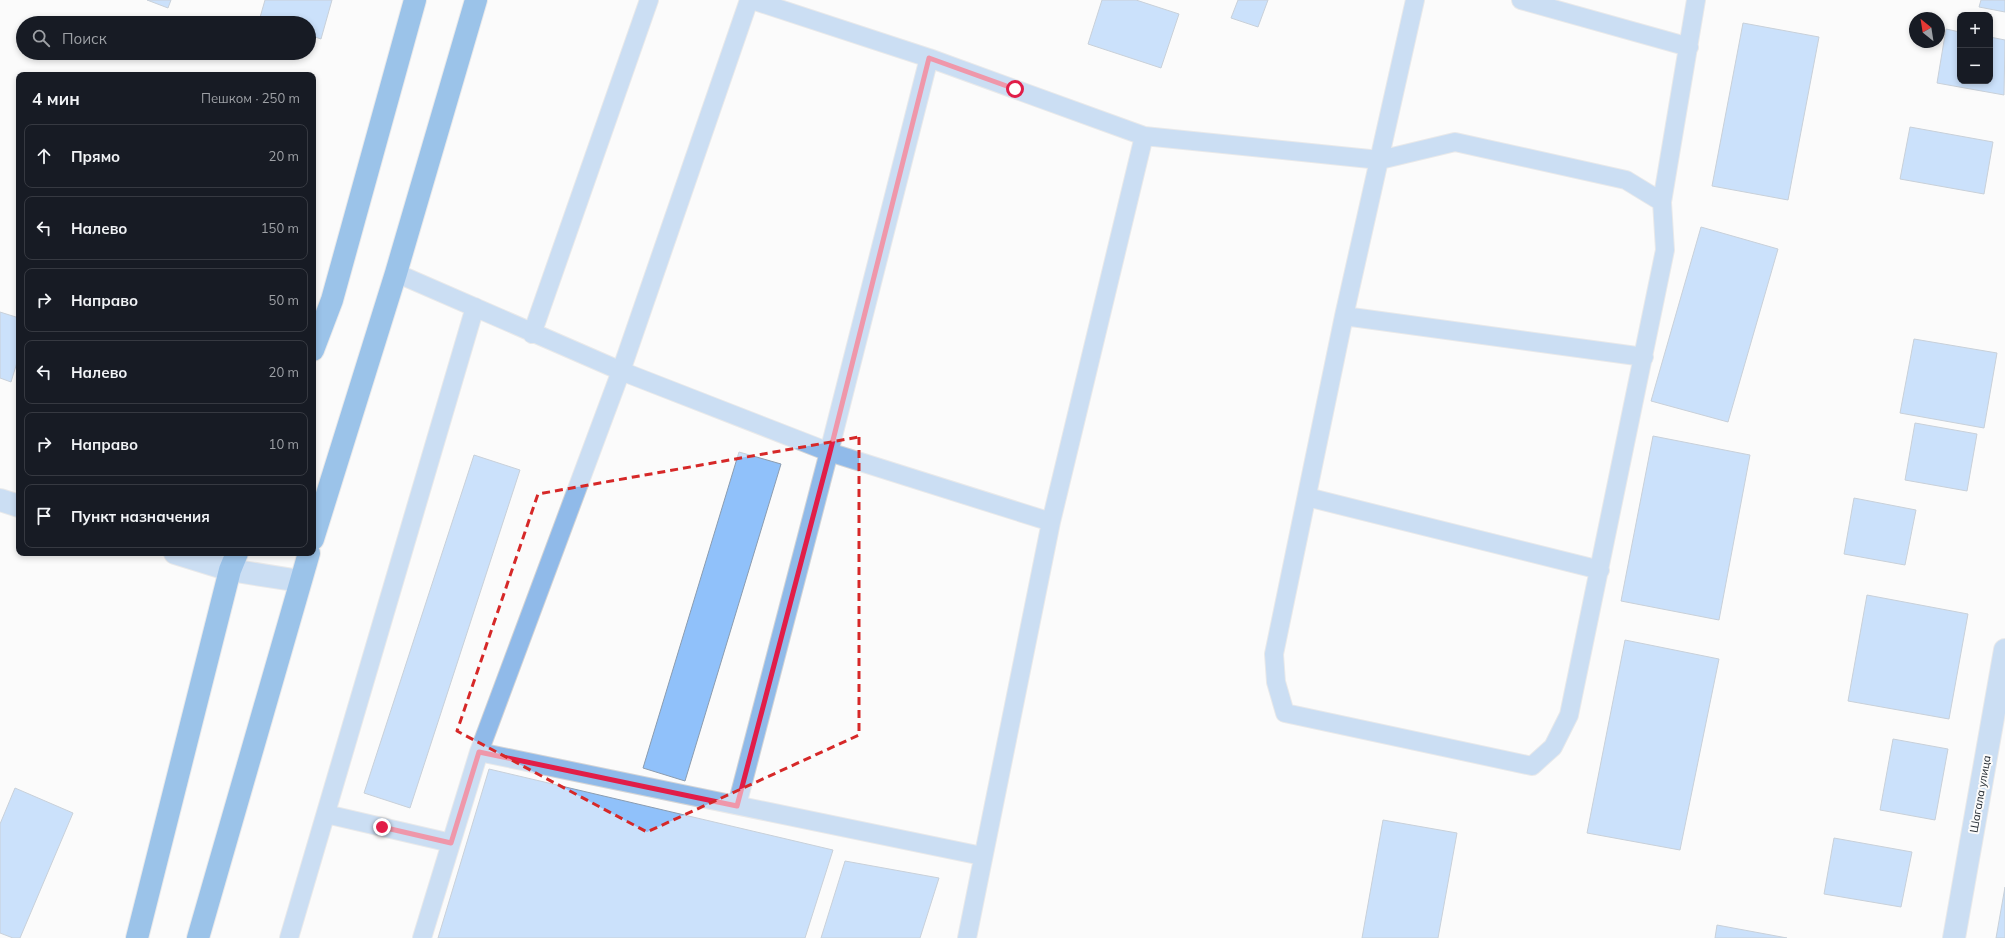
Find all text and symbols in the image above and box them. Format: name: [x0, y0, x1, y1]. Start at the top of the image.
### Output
north arrow: [1909, 12, 1945, 48]
map controls: [1957, 12, 1993, 84]
button: +: [1957, 12, 1993, 48]
search box: [16, 16, 316, 60]
icon: search: [30, 27, 52, 49]
text: Поиск: [62, 29, 107, 48]
button: −: [1957, 48, 1993, 84]
route start: [1006, 80, 1024, 98]
text: 4 мин: [32, 88, 80, 109]
text: Пешком · 250 m: [201, 90, 300, 106]
icon: ahead: [33, 145, 55, 167]
text: Прямо: [71, 147, 120, 166]
text: 20 m: [269, 148, 299, 164]
icon: left: [33, 217, 55, 239]
text: Налево: [71, 219, 127, 238]
text: 150 m: [261, 220, 299, 236]
icon: right: [33, 289, 55, 311]
text: Направо: [71, 291, 138, 310]
text: 50 m: [269, 292, 299, 308]
icon: left: [33, 361, 55, 383]
text: Налево: [71, 363, 127, 382]
text: 20 m: [269, 364, 299, 380]
icon: right: [33, 433, 55, 455]
text: Направо: [71, 435, 138, 454]
text: 10 m: [269, 436, 299, 452]
icon: arrive: [33, 505, 55, 527]
text: Пункт назначения: [71, 507, 210, 526]
street label: Шагала улица: [1966, 754, 1994, 834]
route end: [373, 818, 391, 836]

